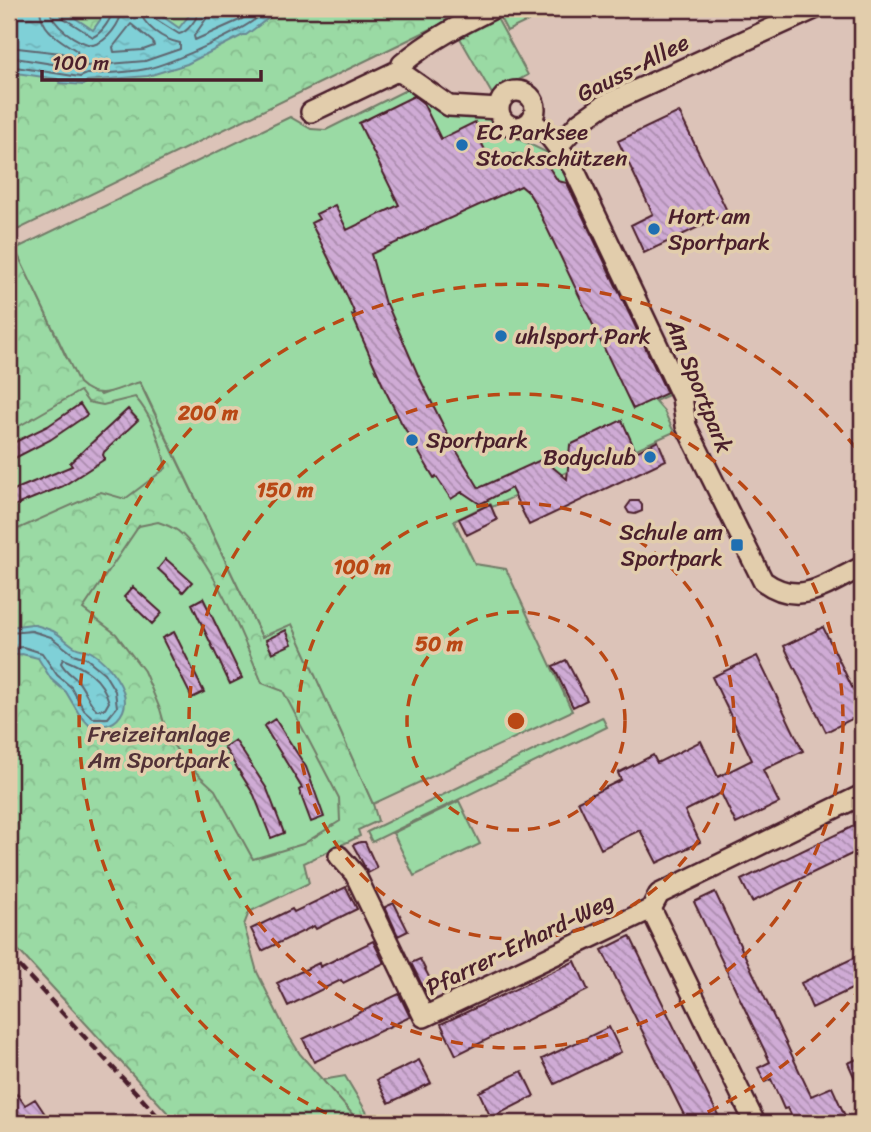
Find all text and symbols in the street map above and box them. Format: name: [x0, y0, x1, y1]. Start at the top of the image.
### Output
street label: Gauss-Allee: [569, 22, 697, 114]
scale bar: [42, 38, 261, 82]
text: 100 m: [52, 44, 109, 82]
place label: EC Parksee Stockschützen: [476, 112, 628, 179]
marker: EC Parksee Stockschützen: [454, 137, 470, 153]
place label: Hort am Sportpark: [668, 196, 770, 263]
marker: Hort am Sportpark: [646, 221, 662, 237]
street label: Am Sportpark: [653, 312, 745, 460]
place label: uhlsport Park: [515, 316, 651, 357]
marker: uhlsport Park: [493, 328, 509, 344]
text: 200 m: [177, 394, 239, 432]
place label: Sportpark: [426, 420, 528, 461]
marker: Sportpark: [404, 432, 420, 448]
place label: Bodyclub: [543, 437, 636, 478]
marker: Bodyclub: [642, 449, 658, 465]
text: 150 m: [257, 471, 314, 509]
place label: Schule am Sportpark: [619, 512, 723, 579]
marker: Schule am Sportpark: [729, 537, 745, 553]
text: 100 m: [333, 548, 391, 586]
text: 50 m: [415, 625, 464, 663]
centre of rings: [504, 709, 528, 733]
park label: Freizeitanlage Am Sportpark: [87, 714, 231, 781]
street label: Pfarrer-Erhard-Weg: [419, 880, 621, 1008]

